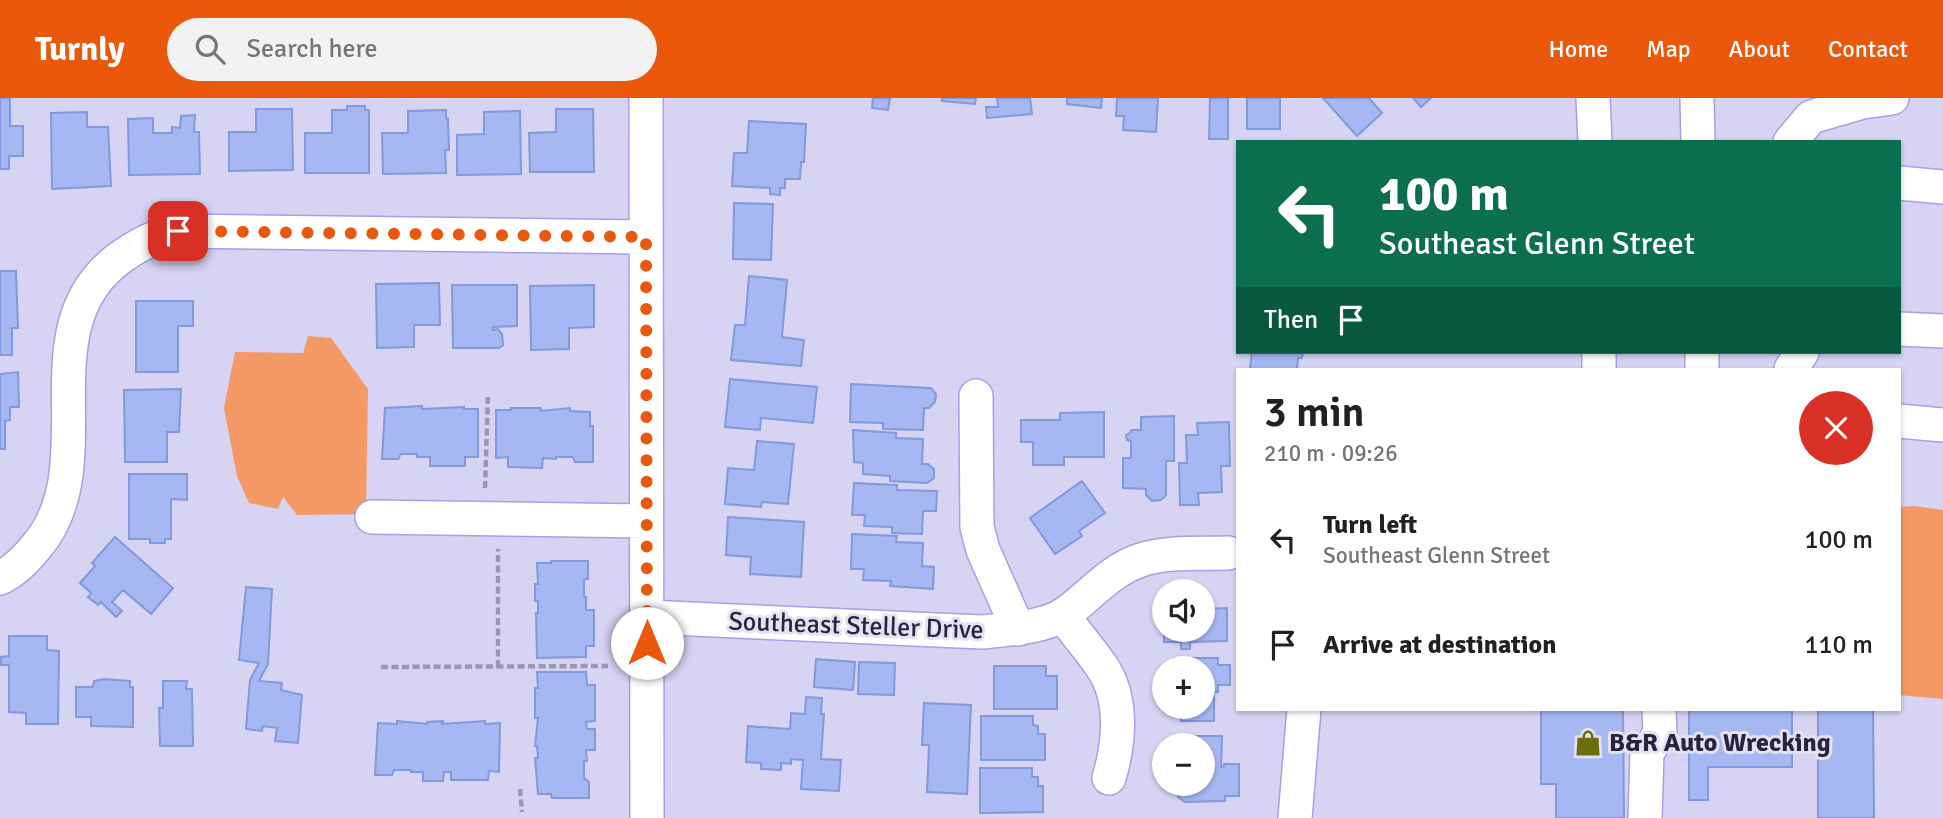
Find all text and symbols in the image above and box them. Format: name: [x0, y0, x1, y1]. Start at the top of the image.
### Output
search box: [167, 18, 657, 81]
text: Turnly: [35, 29, 125, 70]
icon: search: [191, 30, 229, 68]
text: Search here: [247, 33, 378, 65]
text: Home: [1548, 34, 1608, 64]
text: Map: [1646, 34, 1691, 64]
text: About: [1729, 34, 1790, 64]
text: Contact: [1828, 34, 1908, 64]
text: 100 m: [1379, 164, 1509, 224]
icon: left: [1264, 168, 1355, 259]
pin: [148, 201, 208, 261]
icon: arrive: [159, 212, 197, 250]
text: Southeast Glenn Street: [1379, 224, 1695, 263]
icon: arrive: [1332, 301, 1370, 339]
text: Then: [1264, 304, 1318, 336]
text: 3 min: [1264, 387, 1365, 438]
button: close: [1799, 391, 1873, 465]
text: 210 m · 09:26: [1264, 439, 1398, 468]
text: Turn left: [1323, 509, 1417, 541]
icon: left: [1264, 521, 1302, 559]
text: 100 m: [1804, 524, 1873, 556]
text: Southeast Glenn Street: [1323, 541, 1550, 570]
map controls: [1152, 579, 1215, 796]
button: sound: [1152, 579, 1215, 642]
position arrow: [610, 606, 684, 680]
street label: Southeast Steller Drive: [728, 606, 984, 646]
icon: arrive: [1264, 626, 1302, 664]
text: Arrive at destination: [1323, 629, 1556, 661]
text: 110 m: [1804, 629, 1873, 661]
button: +: [1152, 656, 1215, 719]
place label: B&R Auto Wrecking: [1609, 727, 1831, 759]
shop icon: B&R Auto Wrecking: [1573, 728, 1603, 758]
button: −: [1152, 733, 1215, 796]

